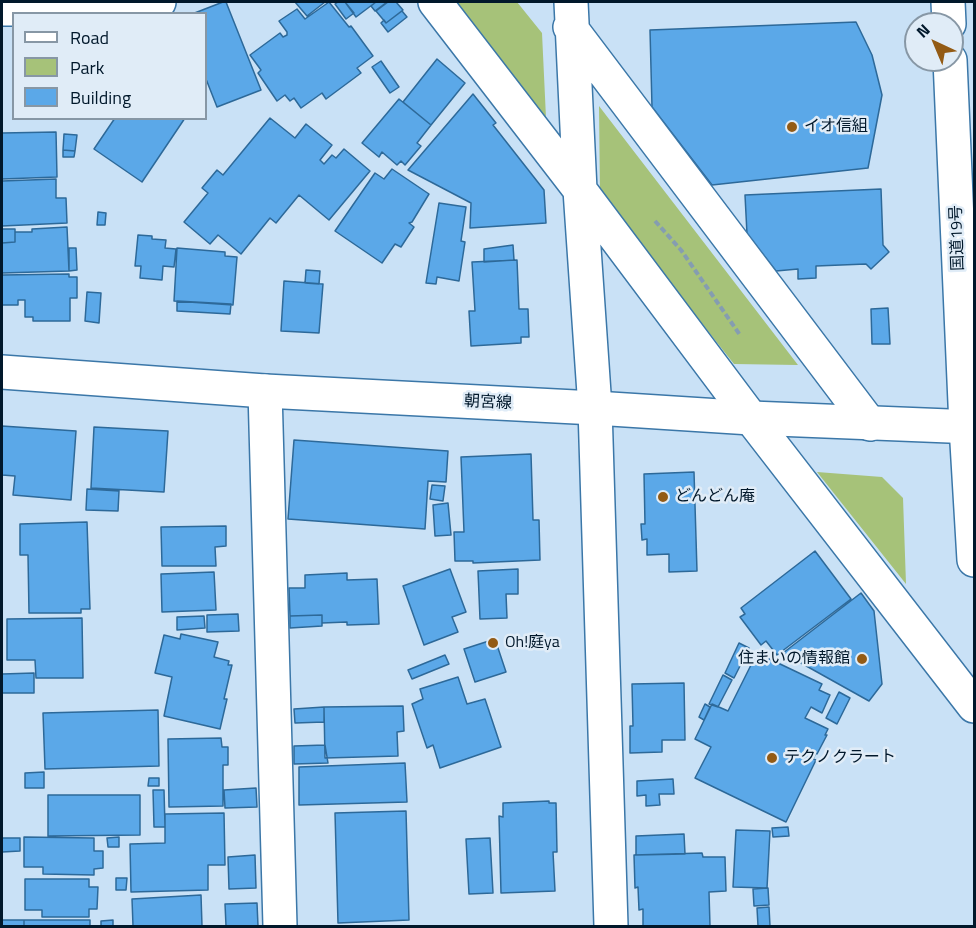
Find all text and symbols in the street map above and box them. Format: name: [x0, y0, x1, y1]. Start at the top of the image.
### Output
legend: [12, 12, 207, 120]
north arrow: [904, 12, 964, 72]
text: N: [911, 18, 935, 43]
text: Road: [70, 24, 109, 51]
text: Park: [70, 54, 104, 81]
text: Building: [70, 84, 131, 111]
place label: イオ信組: [804, 117, 868, 137]
marker: イオ信組: [785, 120, 799, 134]
street label: 国道19号: [947, 205, 969, 271]
street label: 朝宮線: [464, 392, 512, 414]
place label: どんどん庵: [675, 487, 755, 507]
marker: どんどん庵: [656, 490, 670, 504]
place label: Oh!庭ya: [505, 633, 560, 653]
marker: Oh!庭ya: [486, 636, 500, 650]
place label: 住まいの情報館: [738, 649, 850, 669]
marker: 住まいの情報館: [855, 652, 869, 666]
place label: テクノクラート: [784, 748, 896, 768]
marker: テクノクラート: [765, 751, 779, 765]

